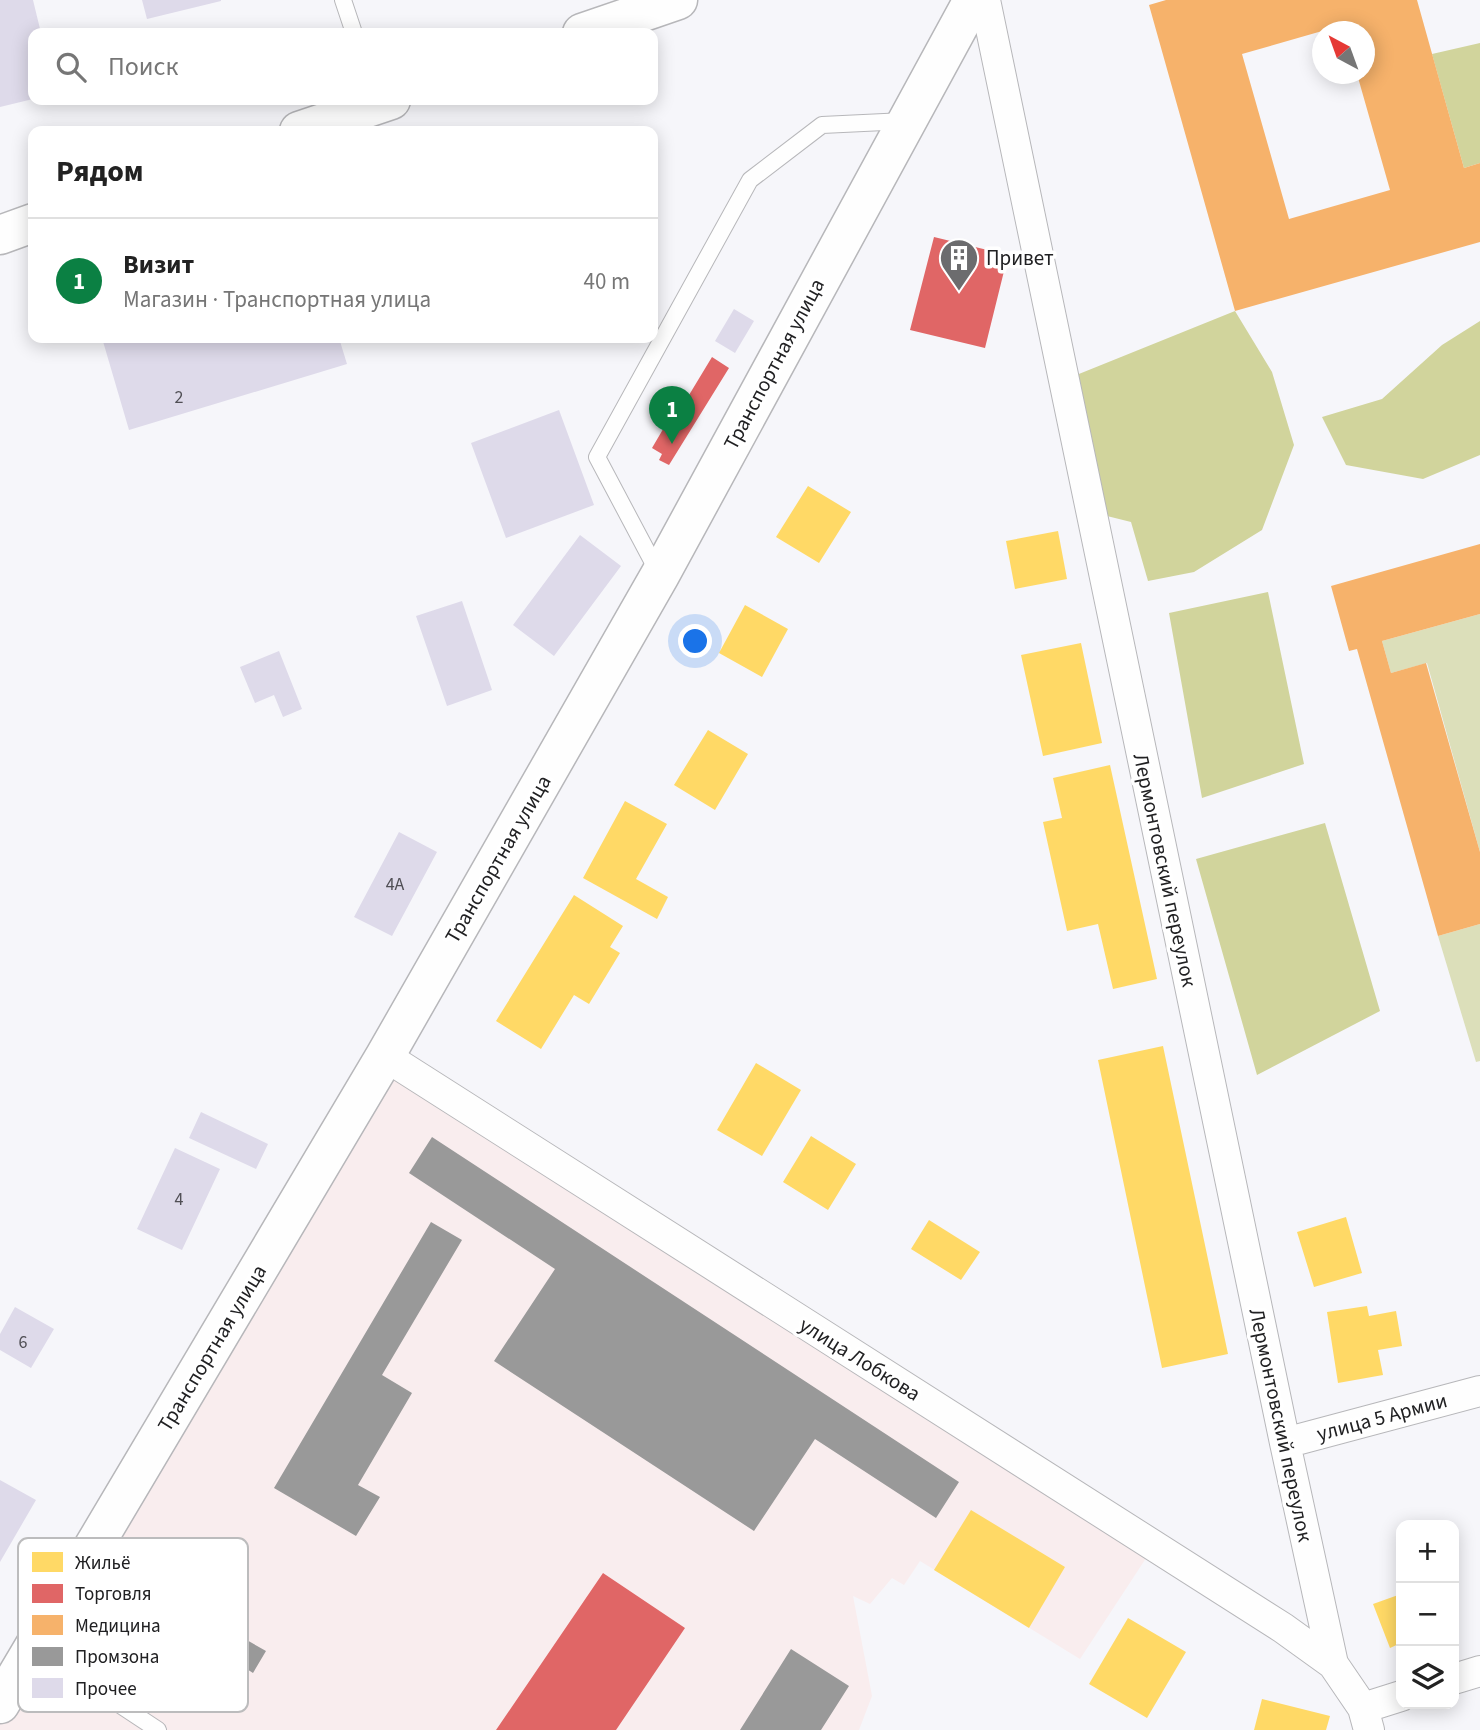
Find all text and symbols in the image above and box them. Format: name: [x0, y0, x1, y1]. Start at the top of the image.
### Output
north arrow: [1312, 21, 1375, 84]
search box: [28, 28, 658, 105]
icon: search: [52, 48, 90, 86]
text: Поиск: [108, 48, 178, 85]
text: Рядом: [56, 150, 144, 193]
building icon: Привет: [938, 237, 980, 292]
place label: Привет: [986, 243, 1054, 273]
text: Визит: [123, 246, 194, 283]
text: 1: [73, 265, 85, 298]
text: 40 m: [583, 265, 630, 298]
street label: Транспортная улица: [716, 273, 832, 455]
text: Магазин · Транспортная улица: [123, 283, 431, 316]
house number: 2: [175, 385, 184, 410]
pin: 1: [649, 386, 695, 444]
your location: [678, 624, 712, 658]
street label: Лермонтовский переулок: [1126, 751, 1205, 990]
street label: Транспортная улица: [438, 769, 558, 949]
house number: 4А: [386, 872, 405, 897]
house number: 4: [175, 1187, 184, 1212]
street label: Транспортная улица: [150, 1259, 274, 1437]
street label: Лермонтовский переулок: [1242, 1306, 1321, 1545]
street label: улица Лобкова: [794, 1310, 926, 1408]
house number: 6: [19, 1330, 28, 1355]
street label: улица 5 Армии: [1313, 1385, 1451, 1449]
map controls: [1396, 1520, 1459, 1709]
button: +: [1396, 1520, 1459, 1583]
legend: [18, 1538, 248, 1712]
text: Жильё: [75, 1550, 130, 1577]
text: Торговля: [75, 1581, 152, 1608]
button: −: [1396, 1583, 1459, 1646]
text: Медицина: [75, 1613, 161, 1640]
text: Промзона: [75, 1644, 159, 1671]
button: layers: [1396, 1646, 1459, 1709]
text: Прочее: [75, 1676, 137, 1703]

